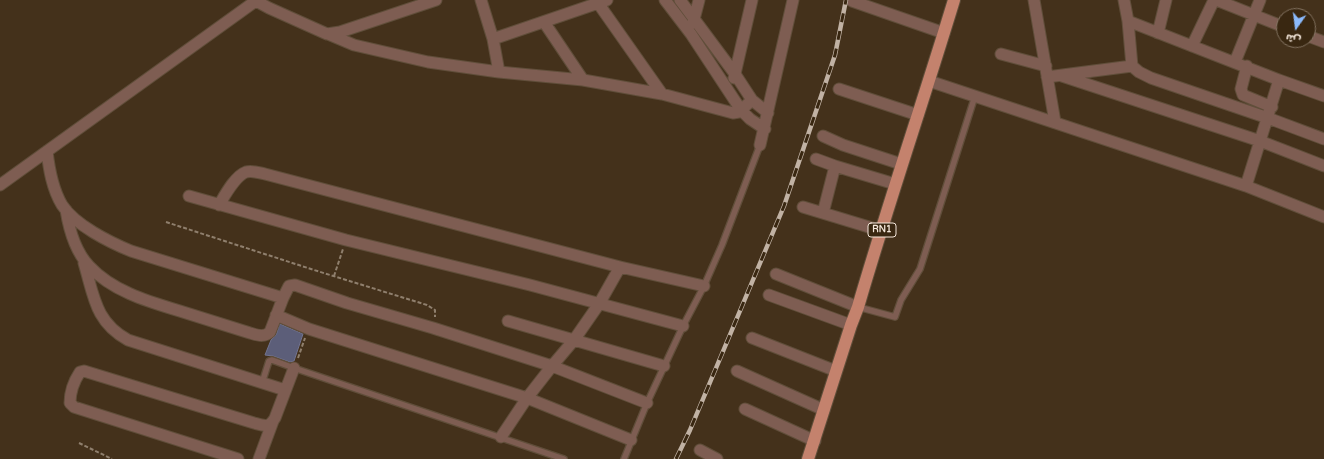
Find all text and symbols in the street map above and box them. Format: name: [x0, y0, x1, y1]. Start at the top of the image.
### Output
north arrow: [1276, 8, 1316, 48]
text: ش: [1284, 31, 1302, 47]
road number: RN1: [868, 223, 896, 237]

